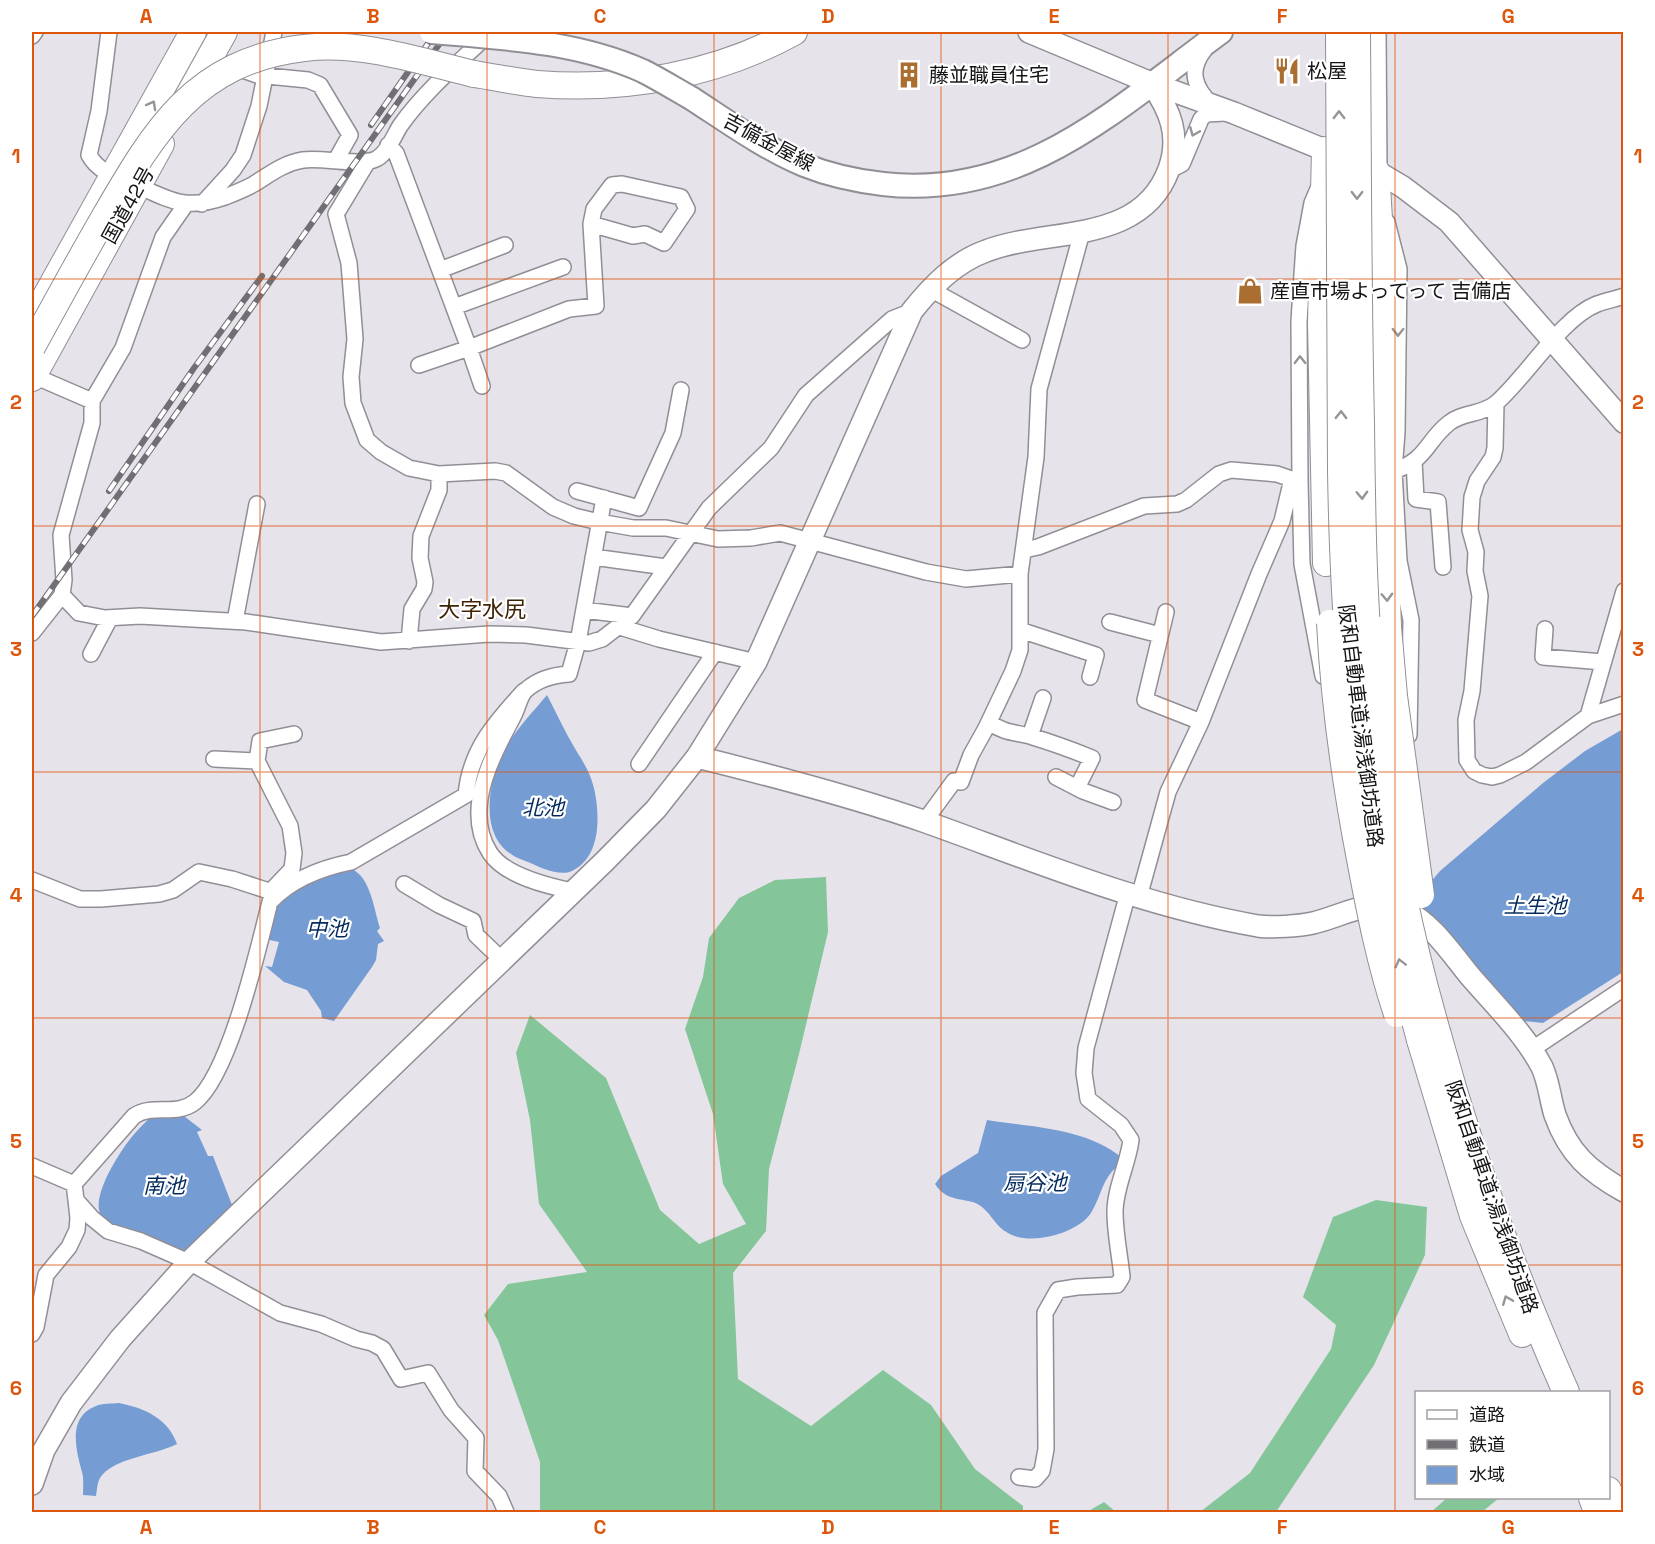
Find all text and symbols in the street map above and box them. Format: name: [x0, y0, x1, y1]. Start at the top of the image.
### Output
text: A: [140, 3, 153, 29]
text: B: [366, 3, 380, 29]
text: C: [594, 3, 607, 29]
text: D: [821, 3, 835, 29]
text: E: [1048, 3, 1060, 29]
text: F: [1277, 3, 1288, 29]
text: G: [1501, 3, 1515, 29]
restaurant icon: 松屋: [1272, 56, 1302, 86]
place label: 松屋: [1307, 58, 1347, 84]
building icon: 藤並職員住宅: [894, 60, 924, 90]
place label: 藤並職員住宅: [929, 62, 1049, 88]
one-way arrow: [145, 101, 156, 111]
street label: 吉備金屋線: [719, 107, 819, 177]
one-way arrow: [1333, 111, 1345, 120]
one-way arrow: [1189, 126, 1201, 137]
text: 1: [11, 143, 21, 169]
text: 1: [1633, 143, 1643, 169]
street label: 国道42号: [96, 162, 160, 248]
one-way arrow: [1351, 190, 1363, 199]
shop icon: 産直市場よってって 吉備店: [1235, 276, 1265, 306]
place label: 産直市場よってって 吉備店: [1270, 278, 1511, 304]
one-way arrow: [1392, 328, 1405, 337]
one-way arrow: [1293, 356, 1306, 365]
text: 2: [10, 389, 22, 415]
text: 2: [1632, 389, 1644, 415]
one-way arrow: [1335, 411, 1347, 420]
one-way arrow: [1356, 490, 1368, 499]
one-way arrow: [1380, 592, 1393, 601]
district label: 大字水尻: [438, 595, 526, 623]
street label: 阪和自動車道;湯浅御坊道路: [1333, 603, 1389, 849]
text: 3: [10, 636, 22, 662]
text: 3: [1632, 636, 1644, 662]
water label: 北池: [522, 794, 566, 821]
text: 4: [10, 882, 23, 908]
text: 4: [1632, 882, 1645, 908]
water label: 土生池: [1504, 892, 1568, 919]
water label: 中池: [306, 915, 350, 942]
one-way arrow: [1394, 958, 1407, 968]
street label: 阪和自動車道;湯浅御坊道路: [1440, 1077, 1544, 1317]
text: 5: [10, 1128, 22, 1154]
text: 5: [1632, 1128, 1644, 1154]
water label: 扇谷池: [1004, 1169, 1068, 1196]
water label: 南池: [143, 1172, 187, 1199]
one-way arrow: [1502, 1295, 1515, 1306]
text: 6: [10, 1375, 22, 1401]
text: 6: [1632, 1375, 1644, 1401]
legend: [1415, 1391, 1610, 1499]
text: 道路: [1469, 1403, 1505, 1426]
text: 鉄道: [1469, 1433, 1505, 1456]
text: 水域: [1469, 1463, 1505, 1486]
text: A: [140, 1514, 153, 1540]
text: B: [366, 1514, 380, 1540]
text: C: [594, 1514, 607, 1540]
text: D: [821, 1514, 835, 1540]
text: E: [1048, 1514, 1060, 1540]
text: F: [1277, 1514, 1288, 1540]
text: G: [1501, 1514, 1515, 1540]

